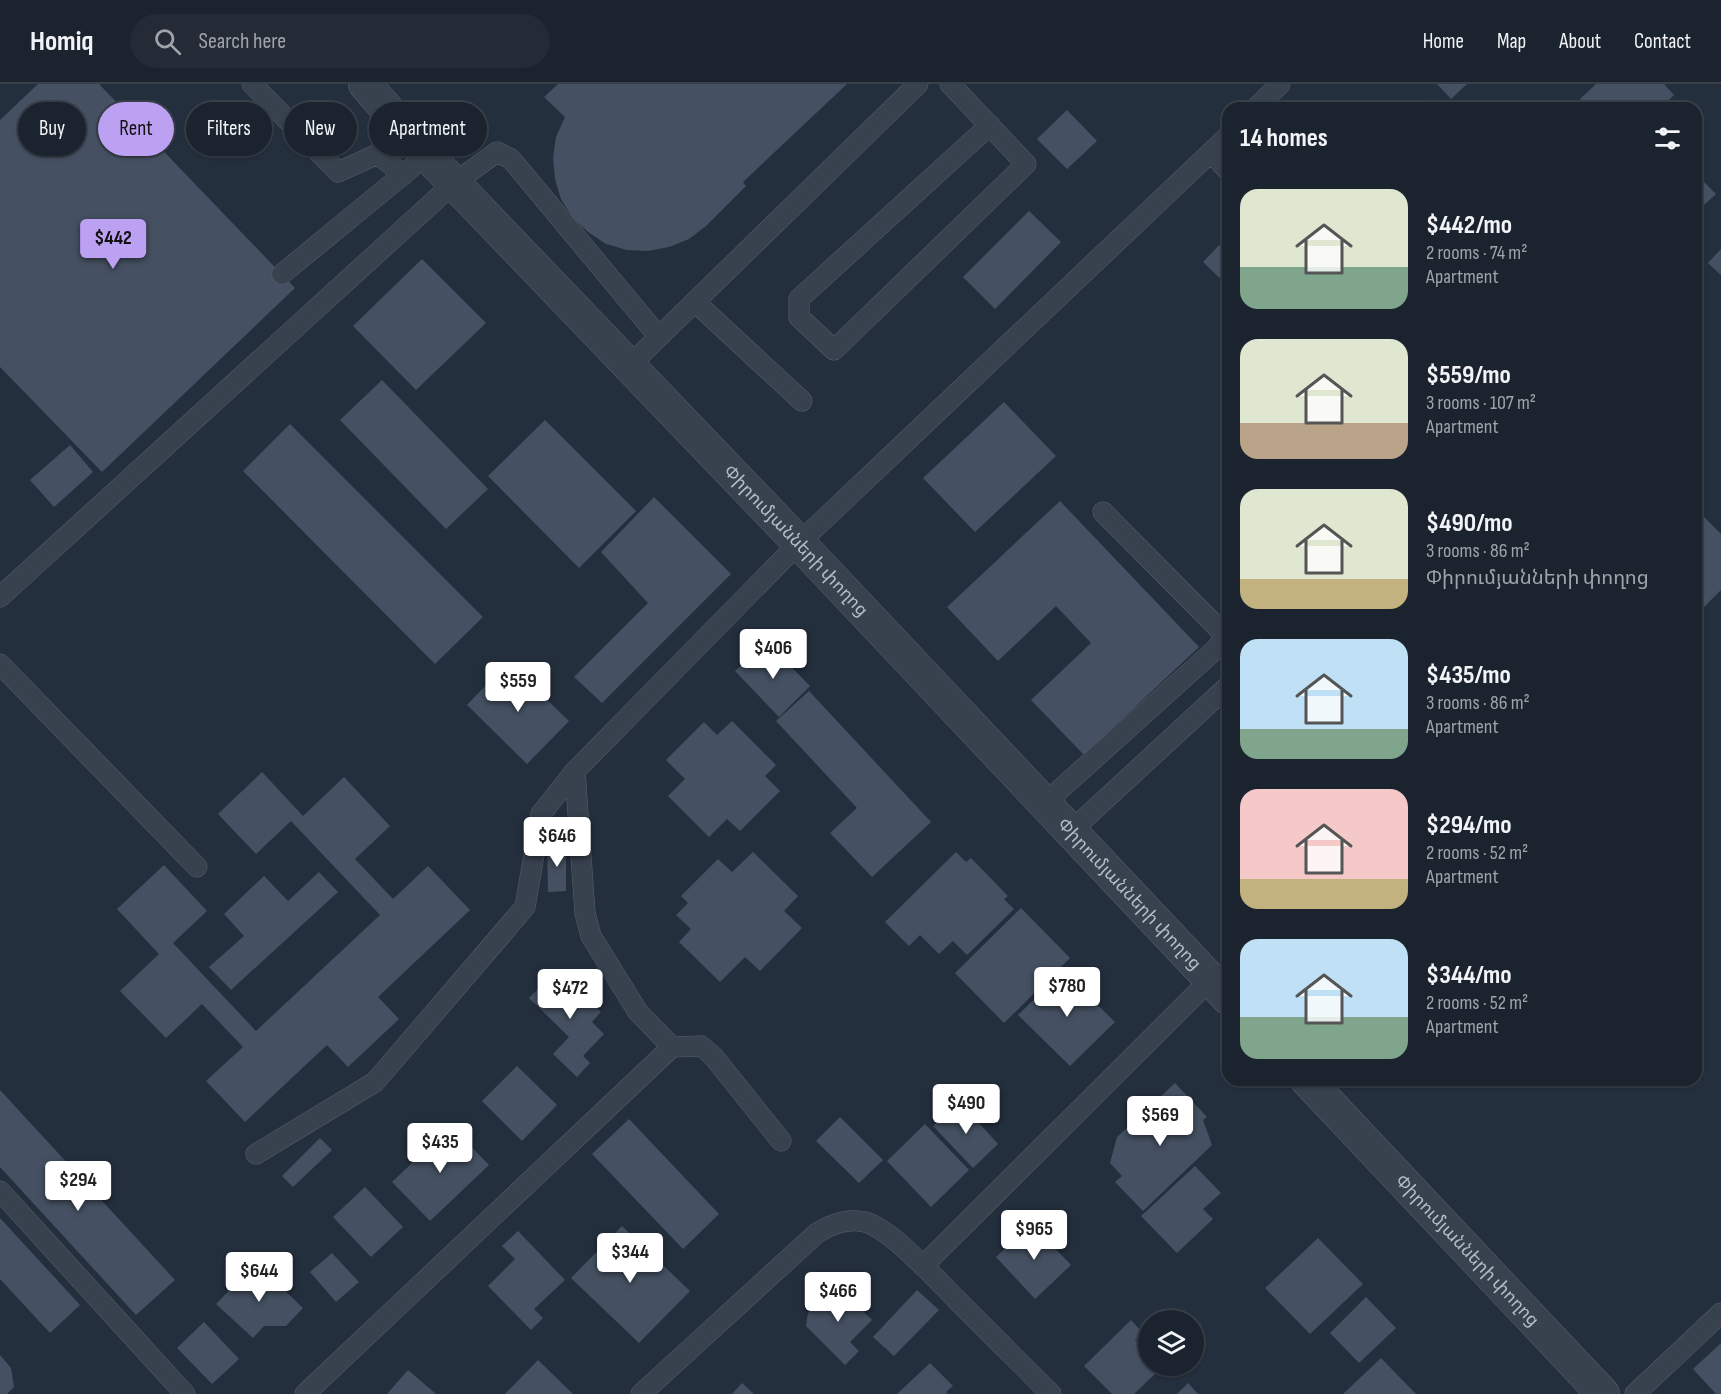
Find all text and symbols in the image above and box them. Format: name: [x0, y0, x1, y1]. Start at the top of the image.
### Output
search box: [130, 14, 550, 68]
text: Homiq: [30, 25, 94, 58]
icon: search: [151, 25, 184, 58]
text: Search here: [199, 28, 286, 55]
text: Home: [1423, 29, 1464, 54]
text: Map: [1497, 29, 1526, 54]
text: About: [1559, 29, 1601, 54]
text: Contact: [1634, 29, 1691, 54]
chip: Buy: [18, 102, 86, 156]
chip: Rent: [98, 102, 174, 156]
chip: Filters: [186, 102, 272, 156]
chip: New: [284, 102, 357, 156]
chip: Apartment: [369, 102, 487, 156]
icon: filters: [1651, 122, 1684, 155]
text: 14 homes: [1240, 123, 1328, 154]
text: $442/mo: [1426, 210, 1512, 241]
icon: home: [1288, 213, 1360, 285]
pin: $442: [77, 219, 149, 270]
text: $442: [94, 226, 132, 250]
text: 2 rooms · 74 m²: [1426, 241, 1527, 265]
text: Apartment: [1426, 265, 1499, 289]
text: $559/mo: [1426, 360, 1511, 391]
icon: home: [1288, 363, 1360, 435]
text: 3 rooms · 107 m²: [1426, 391, 1536, 415]
text: Apartment: [1426, 415, 1499, 439]
street label: Փիրումյանների փողոց: [719, 461, 872, 621]
text: $490/mo: [1426, 508, 1513, 539]
icon: home: [1288, 513, 1360, 585]
text: 3 rooms · 86 m²: [1426, 539, 1530, 563]
text: Փիրումյանների փողոց: [1426, 566, 1649, 590]
pin: $406: [737, 629, 809, 680]
text: $406: [754, 636, 792, 660]
text: $435/mo: [1426, 660, 1511, 691]
pin: $559: [482, 662, 554, 713]
icon: home: [1288, 663, 1360, 735]
text: $559: [499, 669, 537, 693]
text: 3 rooms · 86 m²: [1426, 691, 1530, 715]
text: Apartment: [1426, 715, 1499, 739]
text: $294/mo: [1426, 810, 1511, 841]
icon: home: [1288, 813, 1360, 885]
street label: Փիրումյանների փողոց: [1053, 814, 1206, 974]
pin: $646: [521, 817, 593, 868]
text: $646: [538, 824, 576, 848]
text: 2 rooms · 52 m²: [1426, 841, 1528, 865]
text: Apartment: [1426, 865, 1499, 889]
text: $344/mo: [1426, 960, 1512, 991]
icon: home: [1288, 963, 1360, 1035]
pin: $780: [1031, 967, 1103, 1018]
pin: $472: [534, 969, 606, 1020]
text: $780: [1048, 974, 1086, 998]
text: $472: [552, 976, 588, 1000]
text: 2 rooms · 52 m²: [1426, 991, 1528, 1015]
text: Apartment: [1426, 1015, 1499, 1039]
pin: $490: [930, 1084, 1002, 1135]
text: $490: [947, 1091, 985, 1115]
pin: $569: [1124, 1096, 1196, 1147]
text: $569: [1141, 1103, 1179, 1127]
pin: $435: [404, 1123, 476, 1174]
text: $435: [421, 1130, 459, 1154]
pin: $294: [42, 1161, 114, 1212]
text: $294: [59, 1168, 97, 1192]
street label: Փիրումյանների փողոց: [1391, 1170, 1544, 1331]
pin: $965: [998, 1210, 1070, 1261]
text: $965: [1015, 1217, 1053, 1241]
pin: $344: [594, 1233, 666, 1284]
text: $344: [611, 1240, 649, 1264]
pin: $644: [223, 1252, 295, 1303]
text: $644: [240, 1259, 278, 1283]
pin: $466: [802, 1272, 874, 1323]
text: $466: [819, 1279, 857, 1303]
map controls: [1138, 1310, 1204, 1376]
button: layers: [1138, 1310, 1204, 1376]

